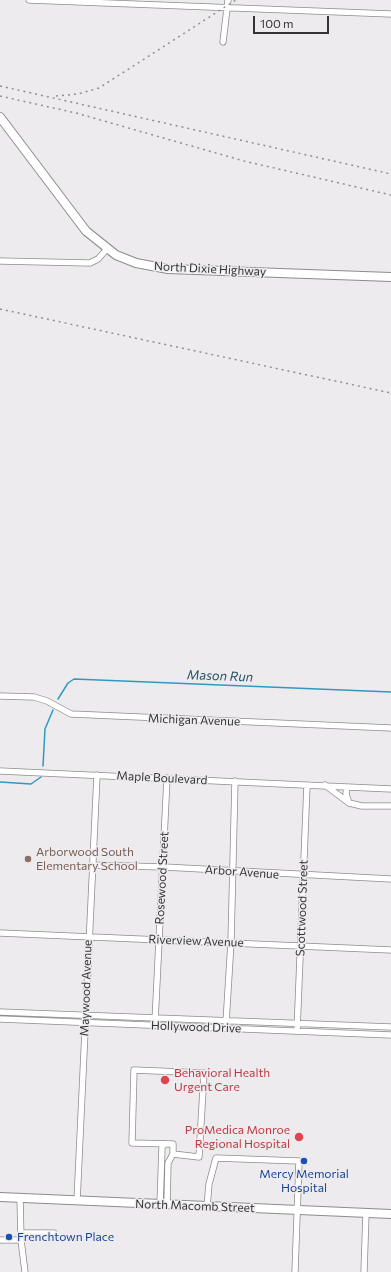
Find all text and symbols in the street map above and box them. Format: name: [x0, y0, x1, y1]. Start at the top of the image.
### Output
scale bar: [255, 8, 331, 34]
text: 100 m: [260, 16, 294, 30]
street label: North Dixie Highway: [154, 259, 266, 279]
water label: Mason Run: [187, 667, 253, 685]
street label: Michigan Avenue: [148, 711, 240, 729]
street label: Maple Boulevard: [116, 768, 208, 788]
street label: Rosewood Street: [152, 831, 172, 925]
place label: Arborwood South Elementary School: [36, 845, 138, 873]
marker: Arborwood South Elementary School: [23, 854, 33, 864]
street label: Scottwood Street: [293, 859, 311, 957]
street label: Arbor Avenue: [204, 862, 280, 882]
street label: Riverview Avenue: [148, 932, 244, 950]
street label: Maywood Avenue: [77, 939, 95, 1037]
street label: Hollywood Drive: [151, 1018, 241, 1036]
place label: Behavioral Health Urgent Care: [174, 1066, 270, 1094]
marker: Behavioral Health Urgent Care: [159, 1074, 171, 1086]
place label: ProMedica Monroe Regional Hospital: [185, 1123, 290, 1151]
marker: ProMedica Monroe Regional Hospital: [293, 1131, 305, 1143]
marker: Mercy Memorial Hospital: [299, 1156, 309, 1166]
place label: Mercy Memorial Hospital: [259, 1167, 349, 1195]
street label: North Macomb Street: [135, 1197, 255, 1215]
place label: Frenchtown Place: [17, 1230, 114, 1244]
marker: Frenchtown Place: [4, 1232, 14, 1242]

